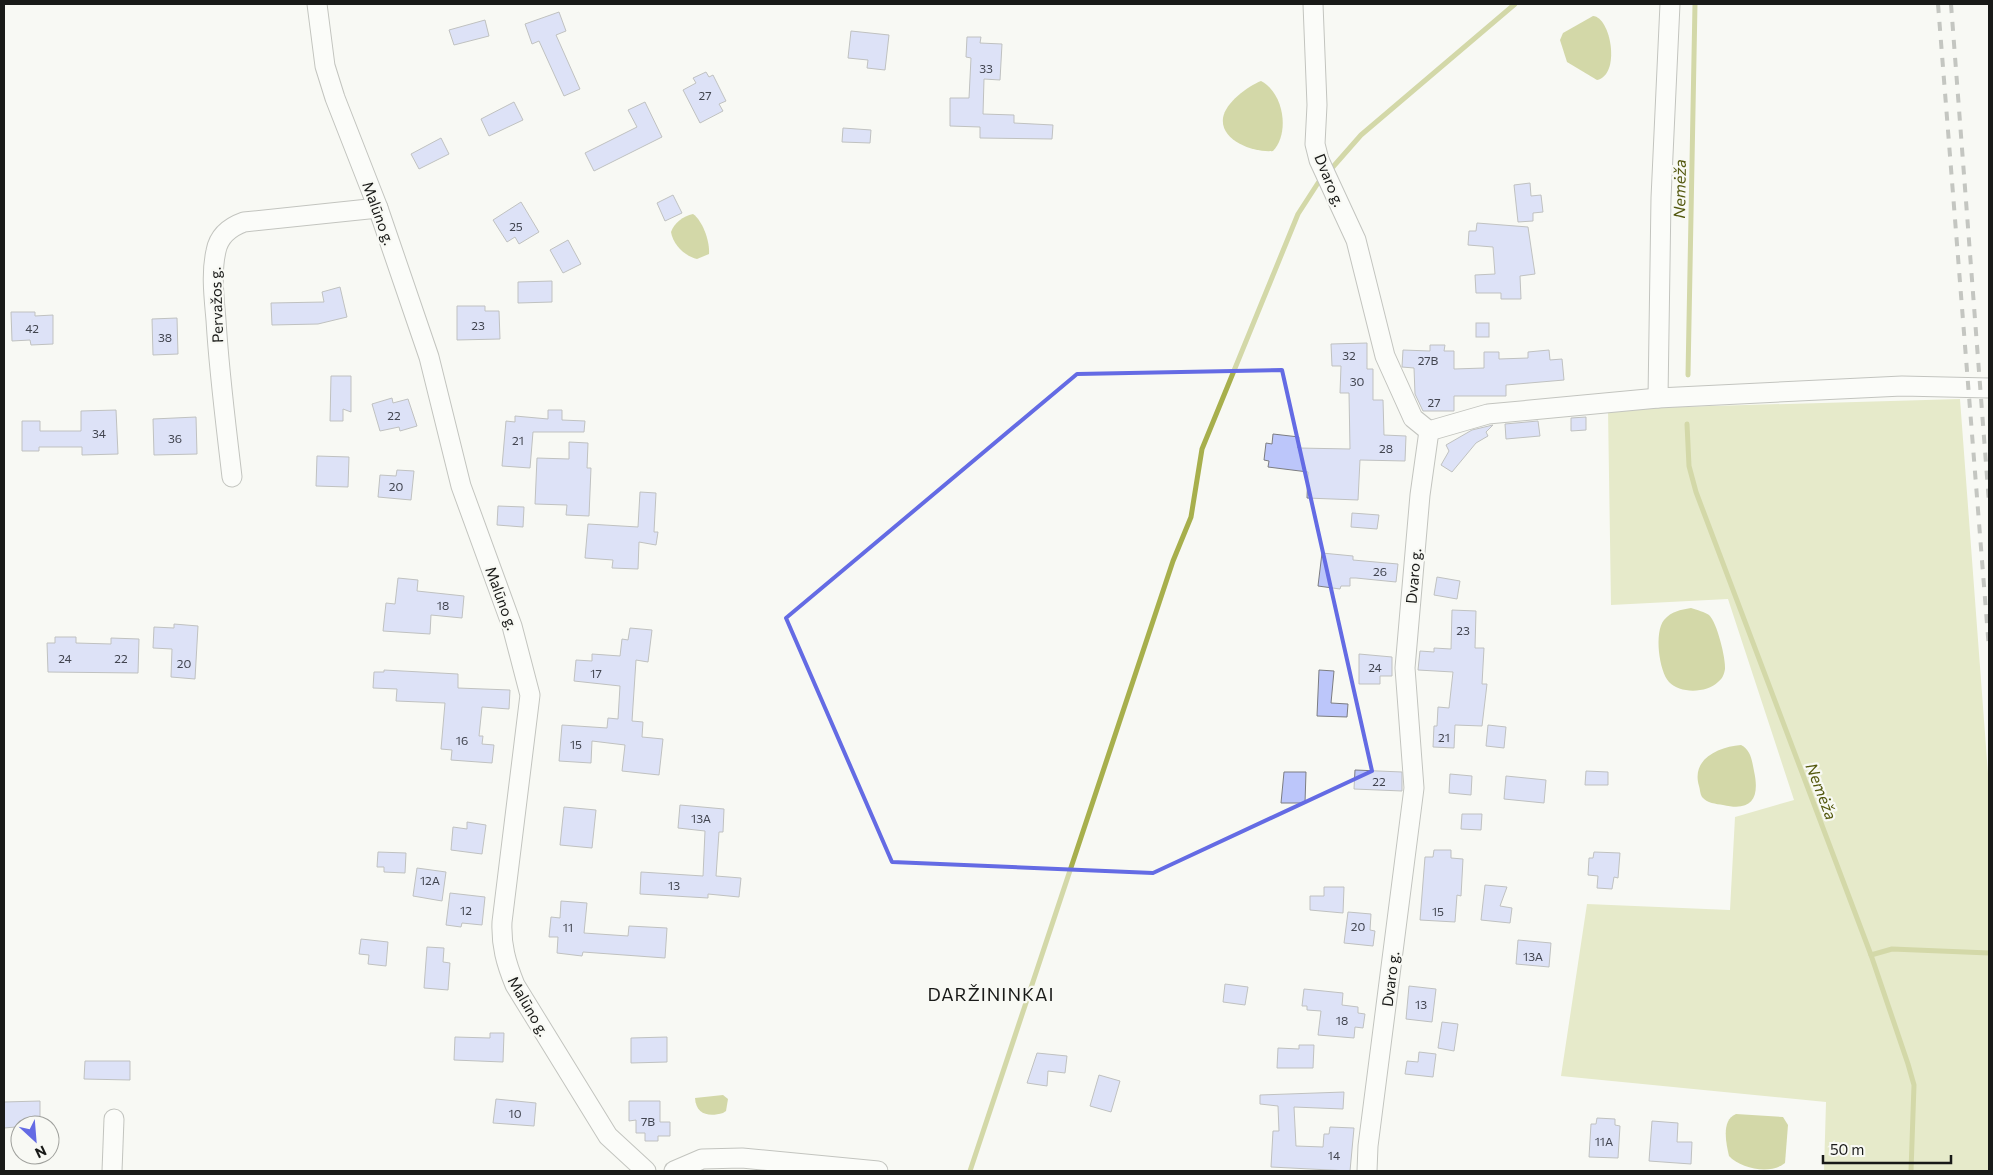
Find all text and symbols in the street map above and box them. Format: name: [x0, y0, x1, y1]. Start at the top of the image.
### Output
house number: 33: [979, 61, 993, 75]
house number: 27: [699, 88, 711, 102]
street label: Dvaro g.: [1311, 151, 1349, 209]
water label: Nemėža: [1669, 159, 1689, 219]
street label: Malūno g.: [359, 179, 399, 247]
house number: 25: [509, 219, 523, 233]
street label: Pervažos g.: [206, 267, 226, 343]
house number: 23: [471, 318, 485, 332]
house number: 42: [25, 321, 39, 335]
house number: 38: [158, 330, 172, 344]
house number: 32: [1342, 348, 1356, 362]
house number: 27B: [1418, 353, 1439, 367]
house number: 30: [1350, 374, 1365, 388]
house number: 27: [1428, 395, 1440, 409]
house number: 22: [387, 408, 401, 422]
house number: 34: [92, 426, 106, 440]
house number: 36: [168, 431, 182, 445]
house number: 21: [512, 433, 524, 447]
house number: 28: [1379, 441, 1393, 455]
house number: 20: [389, 479, 403, 493]
street label: Dvaro g.: [1402, 547, 1424, 605]
street label: Malūno g.: [482, 564, 522, 632]
house number: 26: [1373, 564, 1387, 578]
house number: 18: [437, 598, 449, 612]
house number: 23: [1456, 623, 1470, 637]
house number: 24: [58, 651, 72, 665]
house number: 22: [114, 651, 128, 665]
house number: 20: [177, 656, 191, 670]
house number: 24: [1368, 660, 1382, 674]
house number: 17: [590, 666, 602, 680]
house number: 21: [1438, 730, 1450, 744]
house number: 16: [456, 733, 468, 747]
house number: 15: [570, 737, 582, 751]
water label: Nemėža: [1803, 760, 1841, 822]
house number: 22: [1372, 774, 1386, 788]
house number: 13A: [691, 811, 711, 825]
house number: 12A: [420, 873, 440, 887]
house number: 13: [668, 878, 680, 892]
house number: 12: [460, 903, 472, 917]
house number: 15: [1432, 904, 1444, 918]
house number: 20: [1351, 919, 1365, 933]
house number: 11: [563, 920, 573, 934]
house number: 13A: [1523, 949, 1543, 963]
street label: Dvaro g.: [1378, 950, 1402, 1008]
street label: Malūno g.: [505, 973, 553, 1039]
district label: DARŽININKAI: [927, 983, 1055, 1005]
house number: 13: [1415, 997, 1427, 1011]
house number: 18: [1336, 1013, 1348, 1027]
house number: 10: [509, 1106, 522, 1120]
house number: 7B: [641, 1114, 655, 1128]
north arrow: [10, 1115, 60, 1165]
scale bar: [1823, 1132, 1950, 1164]
house number: 11A: [1595, 1134, 1613, 1148]
text: 50 m: [1830, 1140, 1864, 1158]
text: N: [32, 1142, 49, 1162]
house number: 14: [1328, 1148, 1340, 1162]

